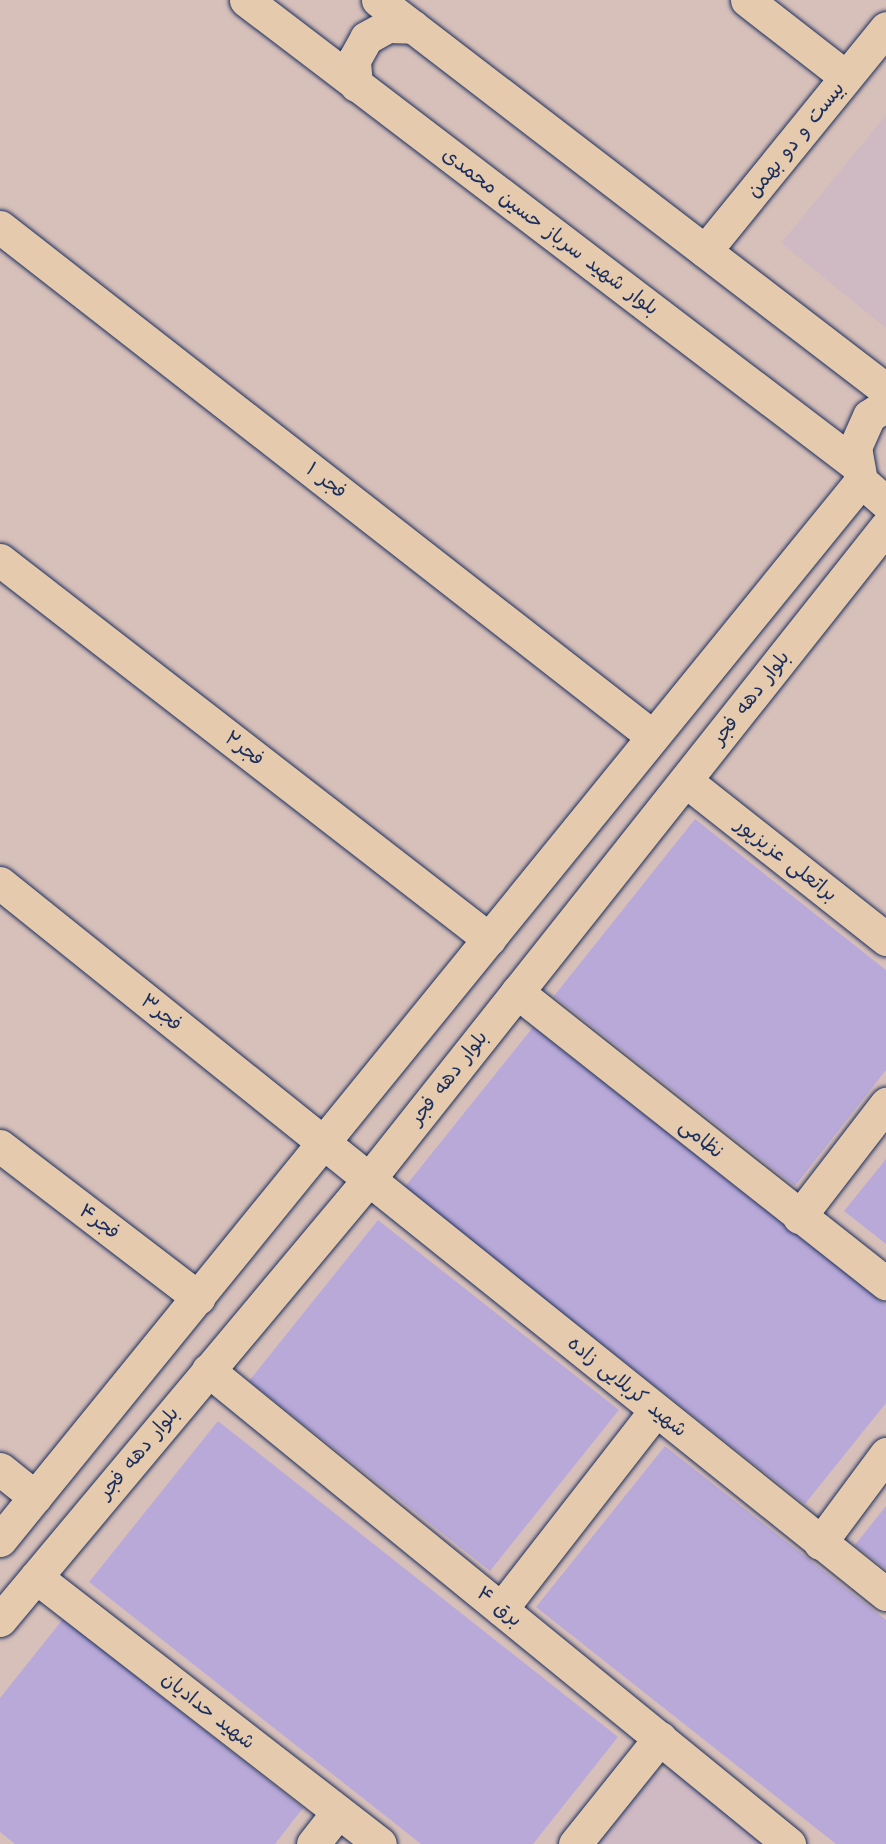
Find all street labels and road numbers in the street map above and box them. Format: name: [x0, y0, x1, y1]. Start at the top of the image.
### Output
street label: بیست و دو بهمن: [742, 77, 850, 203]
street label: بلوار شهید سرباز حسین محمدی: [437, 143, 663, 321]
street label: فجر ۱: [301, 458, 351, 504]
street label: بلوار دهه فجر: [707, 646, 795, 750]
street label: فجر۲: [220, 726, 268, 772]
street label: براتعلی عزیزپور: [730, 813, 842, 907]
street label: فجر۳: [136, 989, 186, 1037]
street label: بلوار دهه فجر: [405, 1026, 493, 1130]
street label: نظامی: [674, 1114, 728, 1164]
street label: فجر۴: [74, 1199, 124, 1245]
street label: شهید کربلایی زاده: [562, 1331, 692, 1443]
street label: بلوار دهه فجر: [93, 1402, 185, 1504]
street label: برق ۴: [471, 1581, 527, 1633]
street label: شهید حدادیان: [156, 1667, 260, 1755]

